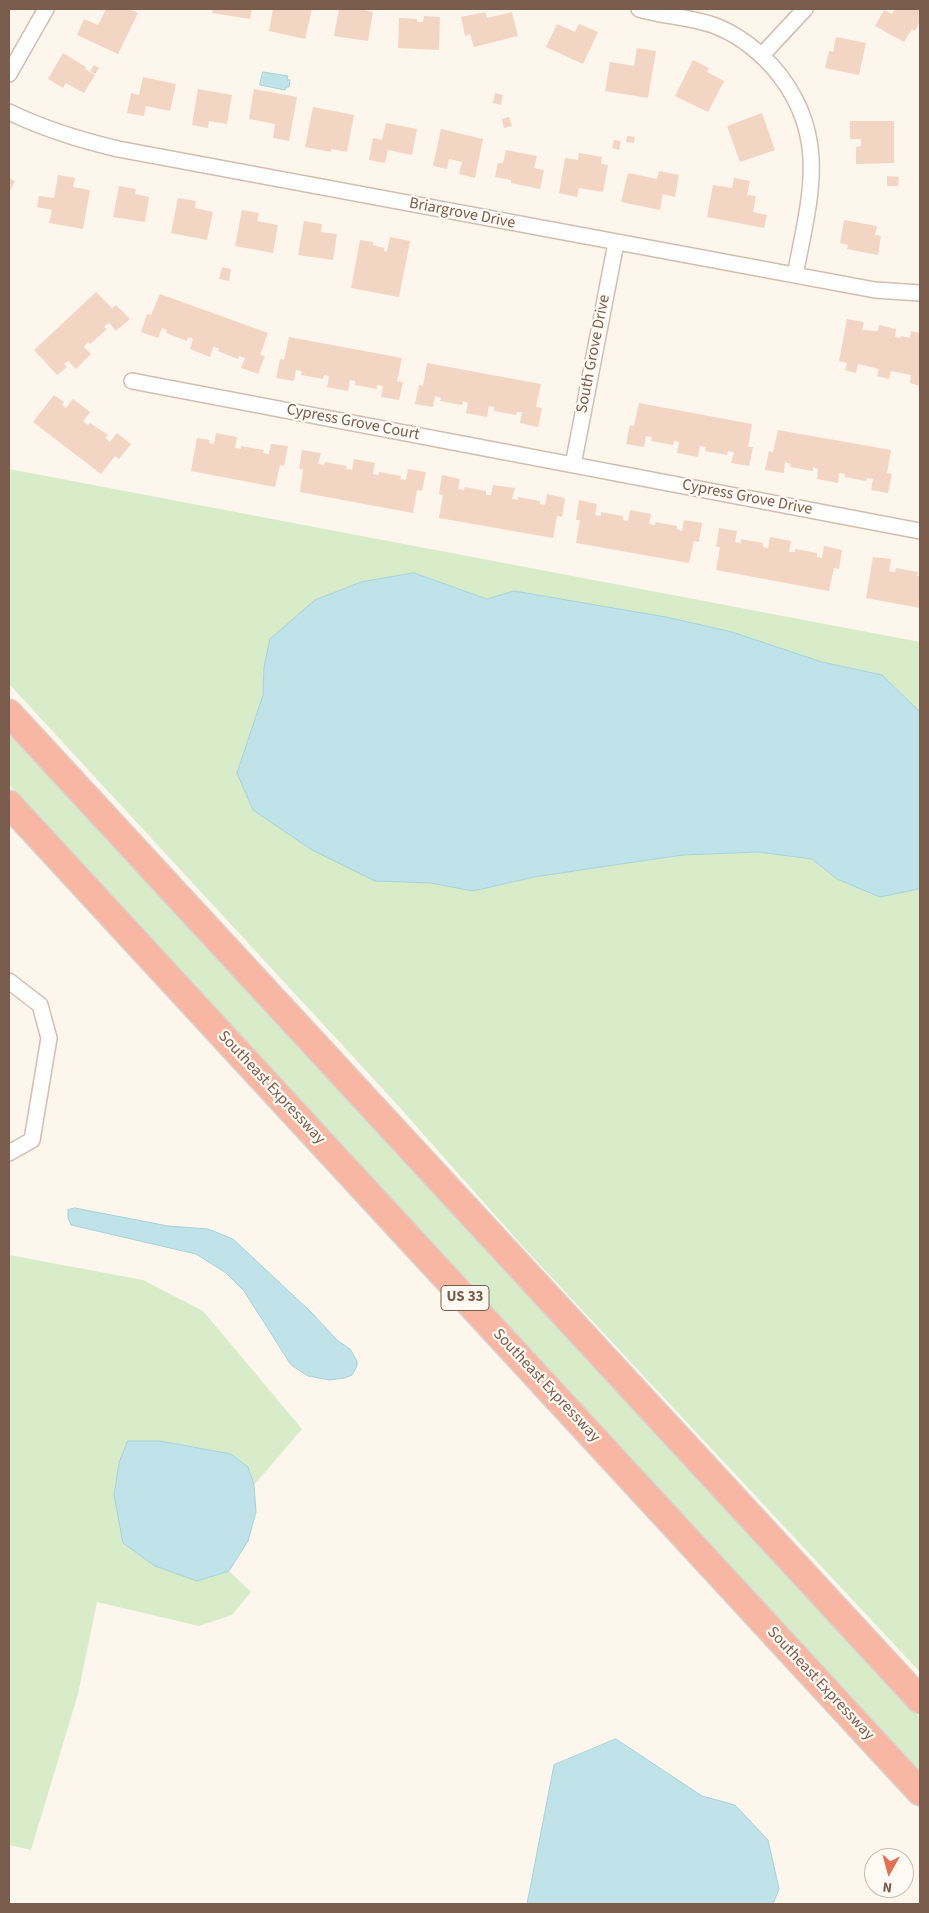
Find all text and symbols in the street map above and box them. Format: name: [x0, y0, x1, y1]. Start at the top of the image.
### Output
street label: Briargrove Drive: [407, 194, 517, 234]
street label: South Grove Drive: [573, 293, 615, 415]
street label: Cypress Grove Court: [285, 401, 421, 445]
street label: Cypress Grove Drive: [680, 476, 814, 520]
street label: Southeast Expressway: [213, 1027, 329, 1149]
road number: US 33: [441, 1286, 489, 1310]
street label: Southeast Expressway: [488, 1325, 604, 1447]
street label: Southeast Expressway: [762, 1623, 878, 1745]
north arrow: [864, 1848, 914, 1898]
text: N: [881, 1876, 893, 1897]

